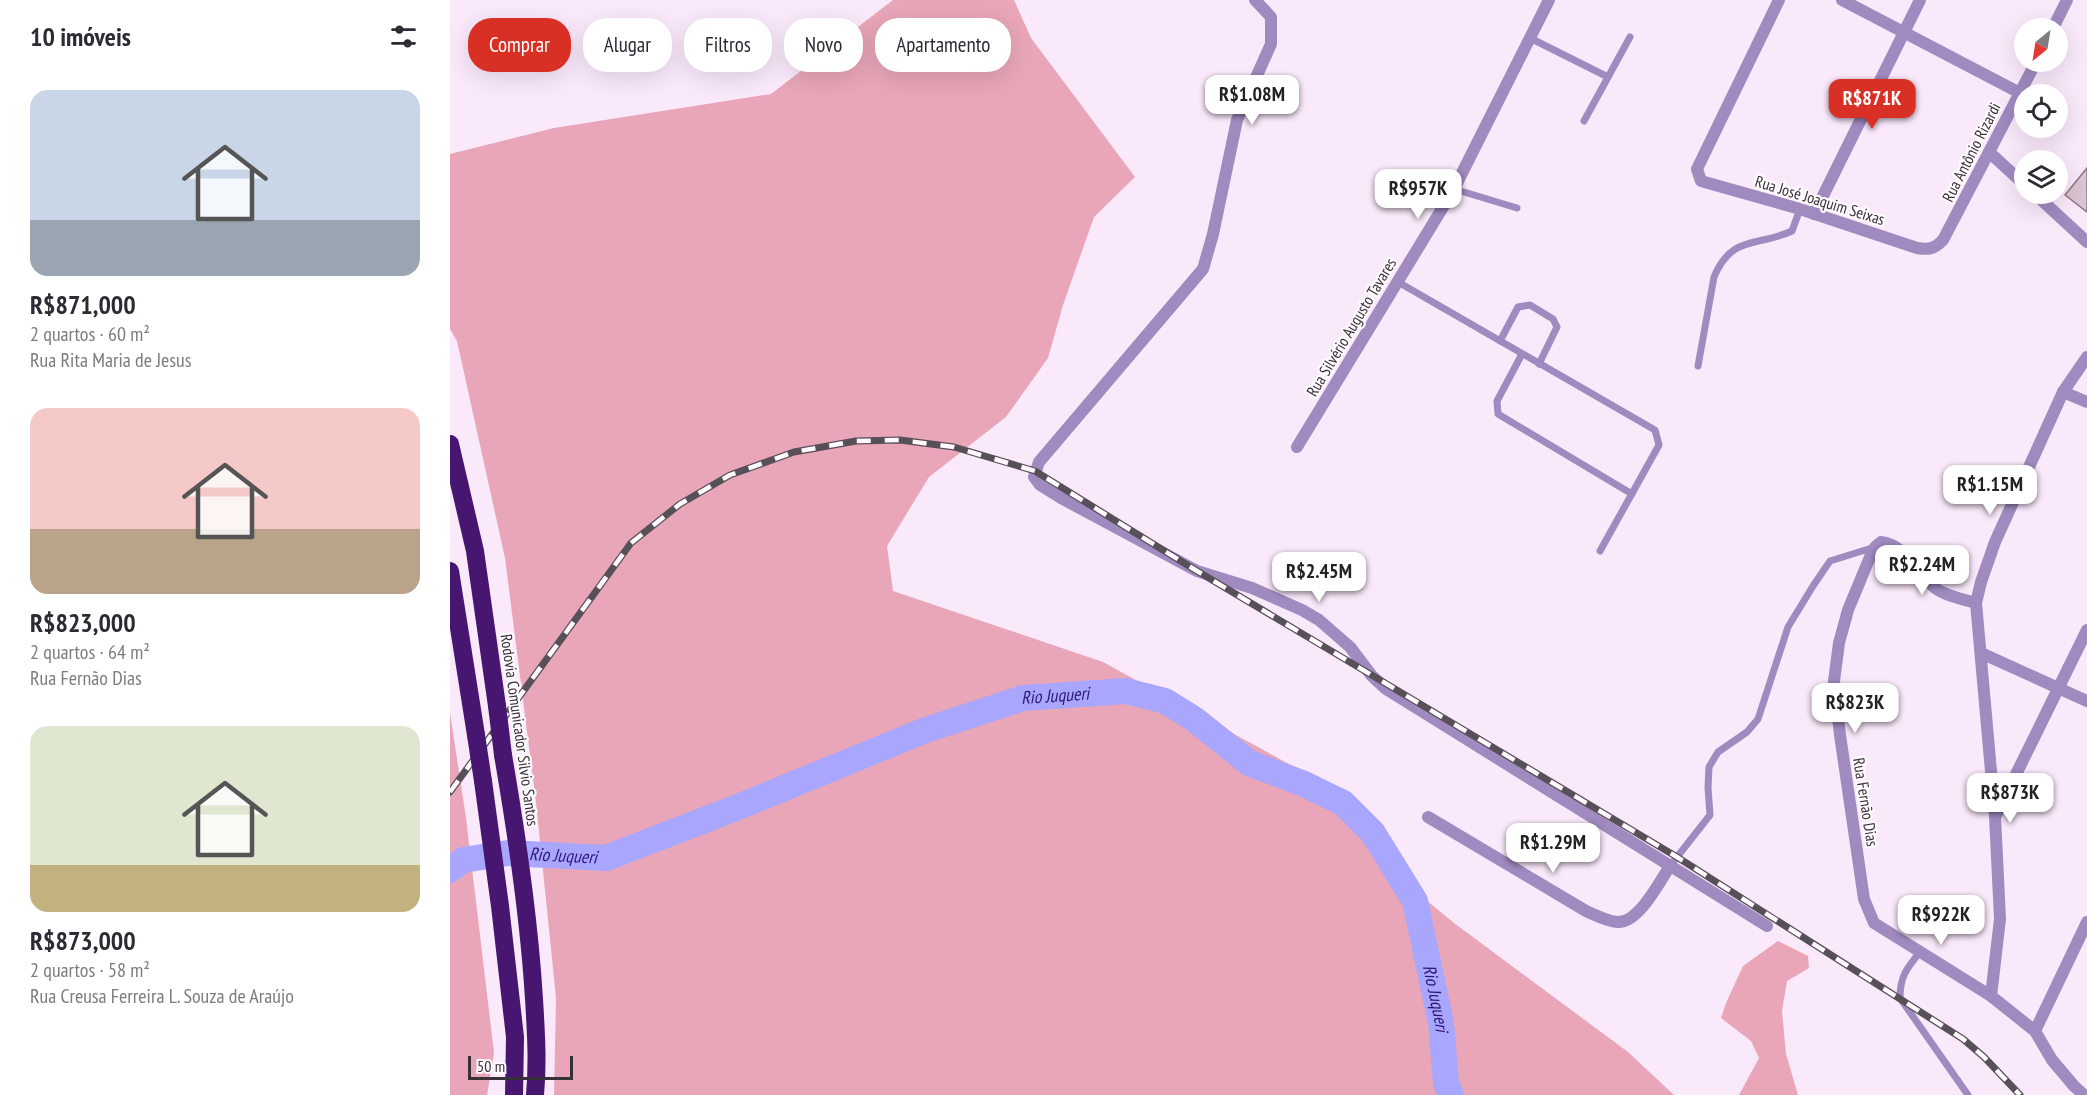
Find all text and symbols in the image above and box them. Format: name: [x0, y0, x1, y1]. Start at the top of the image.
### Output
chip: Comprar: [468, 18, 571, 72]
chip: Alugar: [583, 18, 672, 72]
chip: Filtros: [684, 18, 772, 72]
chip: Novo: [784, 18, 863, 72]
chip: Apartamento: [875, 18, 1011, 72]
north arrow: [2014, 18, 2068, 72]
map controls: [2014, 18, 2068, 204]
text: 10 imóveis: [30, 20, 131, 53]
icon: filters: [387, 20, 420, 53]
pin: R$1.08M: [1197, 75, 1307, 126]
pin: R$871K: [1823, 79, 1921, 130]
text: R$1.08M: [1219, 81, 1285, 107]
button: locate: [2014, 84, 2068, 138]
text: R$871K: [1843, 85, 1901, 111]
street label: Rua Antônio Rizardi: [1937, 99, 2005, 205]
icon: home: [171, 129, 279, 237]
button: layers: [2014, 150, 2068, 204]
pin: R$957K: [1369, 169, 1467, 220]
street label: Rua José Joaquim Seixas: [1753, 171, 1887, 229]
text: R$957K: [1389, 175, 1447, 201]
street label: Rua Silvério Augusto Tavares: [1302, 254, 1400, 400]
text: R$871,000: [30, 288, 136, 321]
text: 2 quartos · 60 m²: [30, 321, 150, 347]
text: Rua Rita Maria de Jesus: [30, 347, 191, 373]
icon: home: [171, 447, 279, 555]
pin: R$1.15M: [1935, 465, 2045, 516]
text: R$1.15M: [1957, 471, 2023, 497]
pin: R$2.24M: [1867, 545, 1977, 596]
text: R$2.24M: [1889, 551, 1955, 577]
pin: R$2.45M: [1264, 552, 1374, 603]
text: R$2.45M: [1286, 558, 1352, 584]
text: R$823,000: [30, 606, 136, 639]
street label: Rodovia Comunicador Silvio Santos: [497, 633, 543, 827]
text: 2 quartos · 64 m²: [30, 639, 150, 665]
text: Rua Fernão Dias: [30, 665, 142, 691]
water label: Rio Juqueri: [1020, 681, 1092, 709]
pin: R$823K: [1806, 683, 1904, 734]
text: R$823K: [1826, 689, 1884, 715]
street label: Rua Fernão Dias: [1849, 756, 1883, 848]
icon: home: [171, 765, 279, 873]
pin: R$873K: [1961, 773, 2059, 824]
text: R$873K: [1981, 779, 2039, 805]
pin: R$1.29M: [1498, 823, 1608, 874]
text: R$1.29M: [1520, 829, 1586, 855]
water label: Rio Juqueri: [528, 842, 600, 869]
pin: R$922K: [1892, 895, 1990, 946]
text: R$922K: [1912, 901, 1970, 927]
text: R$873,000: [30, 924, 136, 957]
text: 2 quartos · 58 m²: [30, 957, 150, 983]
water label: Rio Juqueri: [1418, 962, 1454, 1035]
text: Rua Creusa Ferreira L. Souza de Araújo: [30, 983, 294, 1009]
scale bar: [468, 1053, 573, 1080]
text: 50 m: [477, 1056, 505, 1076]

